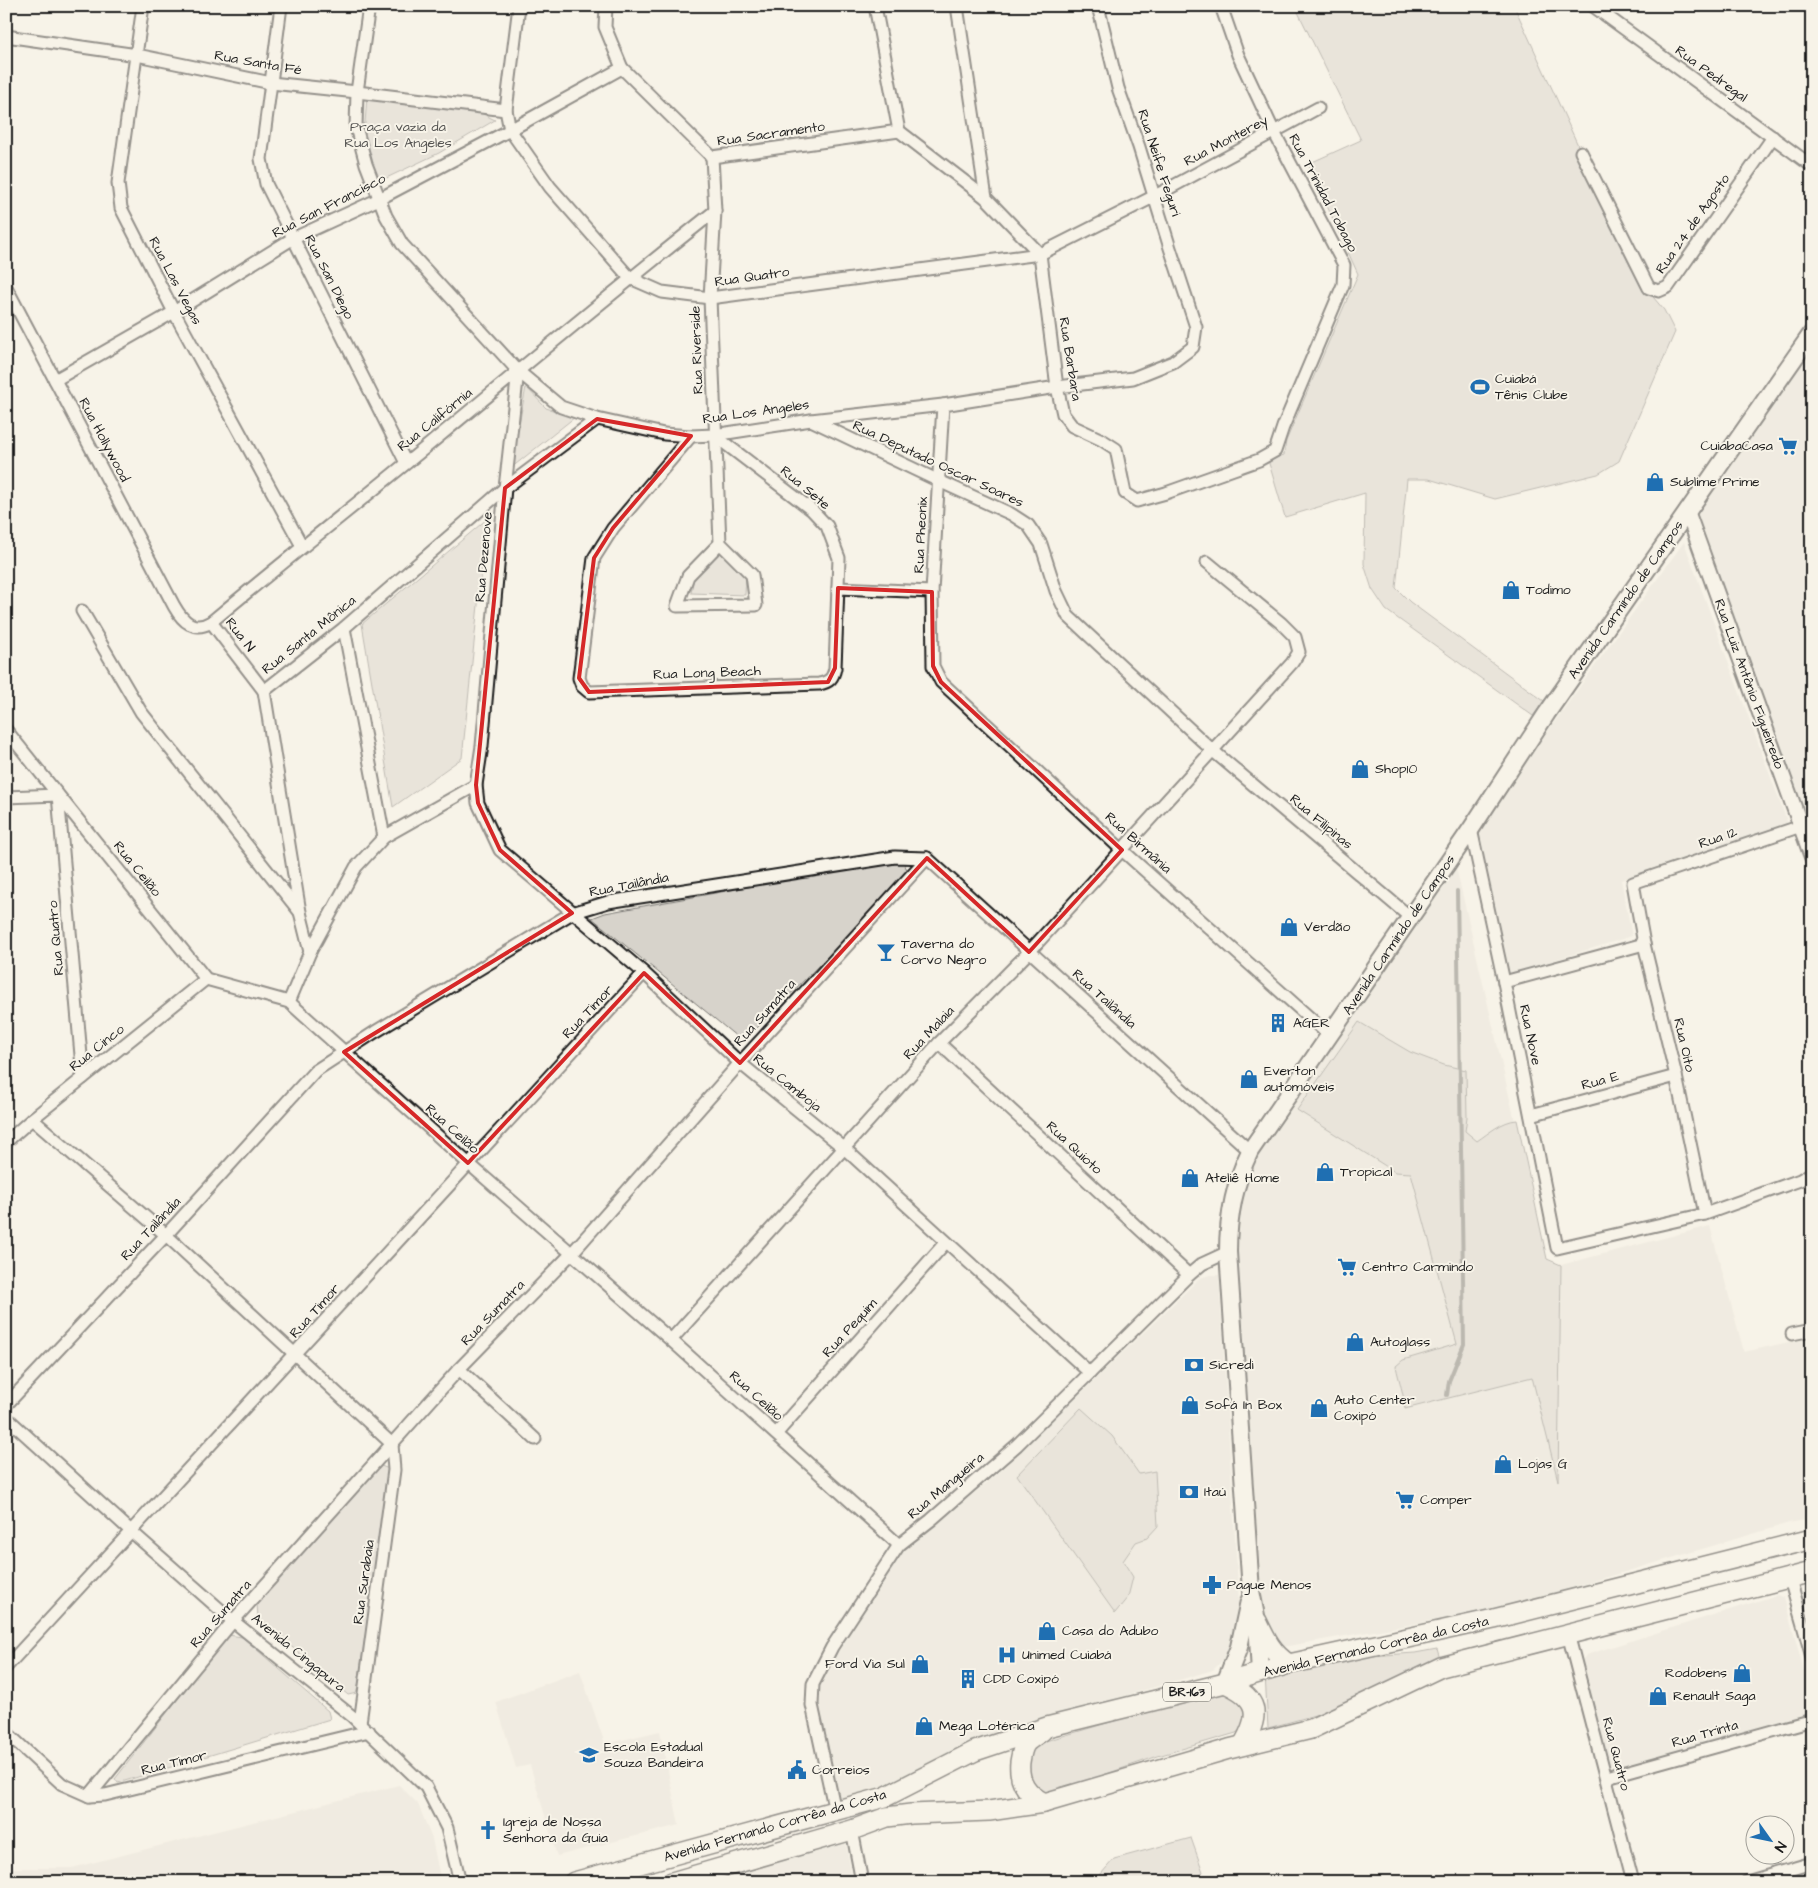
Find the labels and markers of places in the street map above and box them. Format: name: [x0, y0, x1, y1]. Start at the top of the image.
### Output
place label: Cuiabá Tênis Clube: [1495, 369, 1568, 405]
sports icon: Cuiabá Tênis Clube: [1469, 376, 1491, 398]
supermarket icon: CuiabaCasa: [1777, 435, 1799, 457]
place label: CuiabaCasa: [1701, 436, 1773, 456]
shop icon: Sublime Prime: [1644, 471, 1666, 493]
place label: Sublime Prime: [1670, 472, 1760, 492]
shop icon: Todimo: [1500, 579, 1522, 601]
place label: Todimo: [1526, 580, 1571, 600]
shop icon: Shop10: [1349, 758, 1371, 780]
place label: Shop10: [1375, 759, 1417, 779]
shop icon: Verdão: [1278, 916, 1300, 938]
place label: Verdão: [1304, 917, 1350, 937]
place label: Taverna do Corvo Negro: [901, 934, 987, 970]
bar icon: Taverna do Corvo Negro: [875, 941, 897, 963]
building icon: AGER: [1267, 1012, 1289, 1034]
place label: AGER: [1293, 1013, 1330, 1033]
place label: Everton automóveis: [1264, 1061, 1335, 1097]
shop icon: Everton automóveis: [1238, 1068, 1260, 1090]
shop icon: Tropical: [1314, 1161, 1336, 1183]
place label: Tropical: [1340, 1162, 1392, 1182]
shop icon: Ateliê Home: [1179, 1167, 1201, 1189]
place label: Ateliê Home: [1205, 1168, 1280, 1188]
supermarket icon: Centro Carmindo: [1336, 1256, 1358, 1278]
place label: Centro Carmindo: [1362, 1257, 1473, 1277]
shop icon: Autoglass: [1344, 1331, 1366, 1353]
place label: Autoglass: [1370, 1332, 1430, 1352]
bank icon: Sicredi: [1183, 1354, 1205, 1376]
place label: Sicredi: [1209, 1355, 1254, 1375]
place label: Auto Center Coxipó: [1334, 1390, 1415, 1426]
shop icon: Sofá In Box: [1179, 1394, 1201, 1416]
place label: Sofá In Box: [1205, 1395, 1282, 1415]
shop icon: Auto Center Coxipó: [1308, 1397, 1330, 1419]
shop icon: Lojas G: [1492, 1453, 1514, 1475]
place label: Lojas G: [1518, 1454, 1568, 1474]
bank icon: Itaú: [1178, 1481, 1200, 1503]
place label: Itaú: [1204, 1482, 1226, 1502]
supermarket icon: Comper: [1394, 1489, 1416, 1511]
place label: Comper: [1420, 1490, 1472, 1510]
pharmacy icon: Pague Menos: [1201, 1574, 1223, 1596]
place label: Pague Menos: [1227, 1575, 1312, 1595]
shop icon: Casa do Adubo: [1036, 1620, 1058, 1642]
place label: Casa do Adubo: [1062, 1621, 1159, 1641]
hospital icon: Unimed Cuiabá: [996, 1644, 1018, 1666]
place label: Unimed Cuiabá: [1022, 1645, 1111, 1665]
shop icon: Ford Via Sul: [909, 1653, 931, 1675]
place label: Ford Via Sul: [825, 1654, 905, 1674]
shop icon: Rodobens: [1731, 1662, 1753, 1684]
place label: Rodobens: [1665, 1663, 1727, 1683]
building icon: CDD Coxipó: [957, 1668, 979, 1690]
place label: CDD Coxipó: [983, 1669, 1059, 1689]
shop icon: Renault Saga: [1647, 1685, 1669, 1707]
place label: Renault Saga: [1673, 1686, 1756, 1706]
shop icon: Mega Lotérica: [913, 1715, 935, 1737]
place label: Mega Lotérica: [939, 1716, 1035, 1736]
place label: Escola Estadual Souza Bandeira: [604, 1737, 703, 1773]
school or university icon: Escola Estadual Souza Bandeira: [578, 1744, 600, 1766]
public building icon: Correios: [786, 1759, 808, 1781]
place label: Correios: [812, 1760, 870, 1780]
place label: Igreja de Nossa Senhora da Guia: [503, 1812, 608, 1848]
church icon: Igreja de Nossa Senhora da Guia: [477, 1819, 499, 1841]

